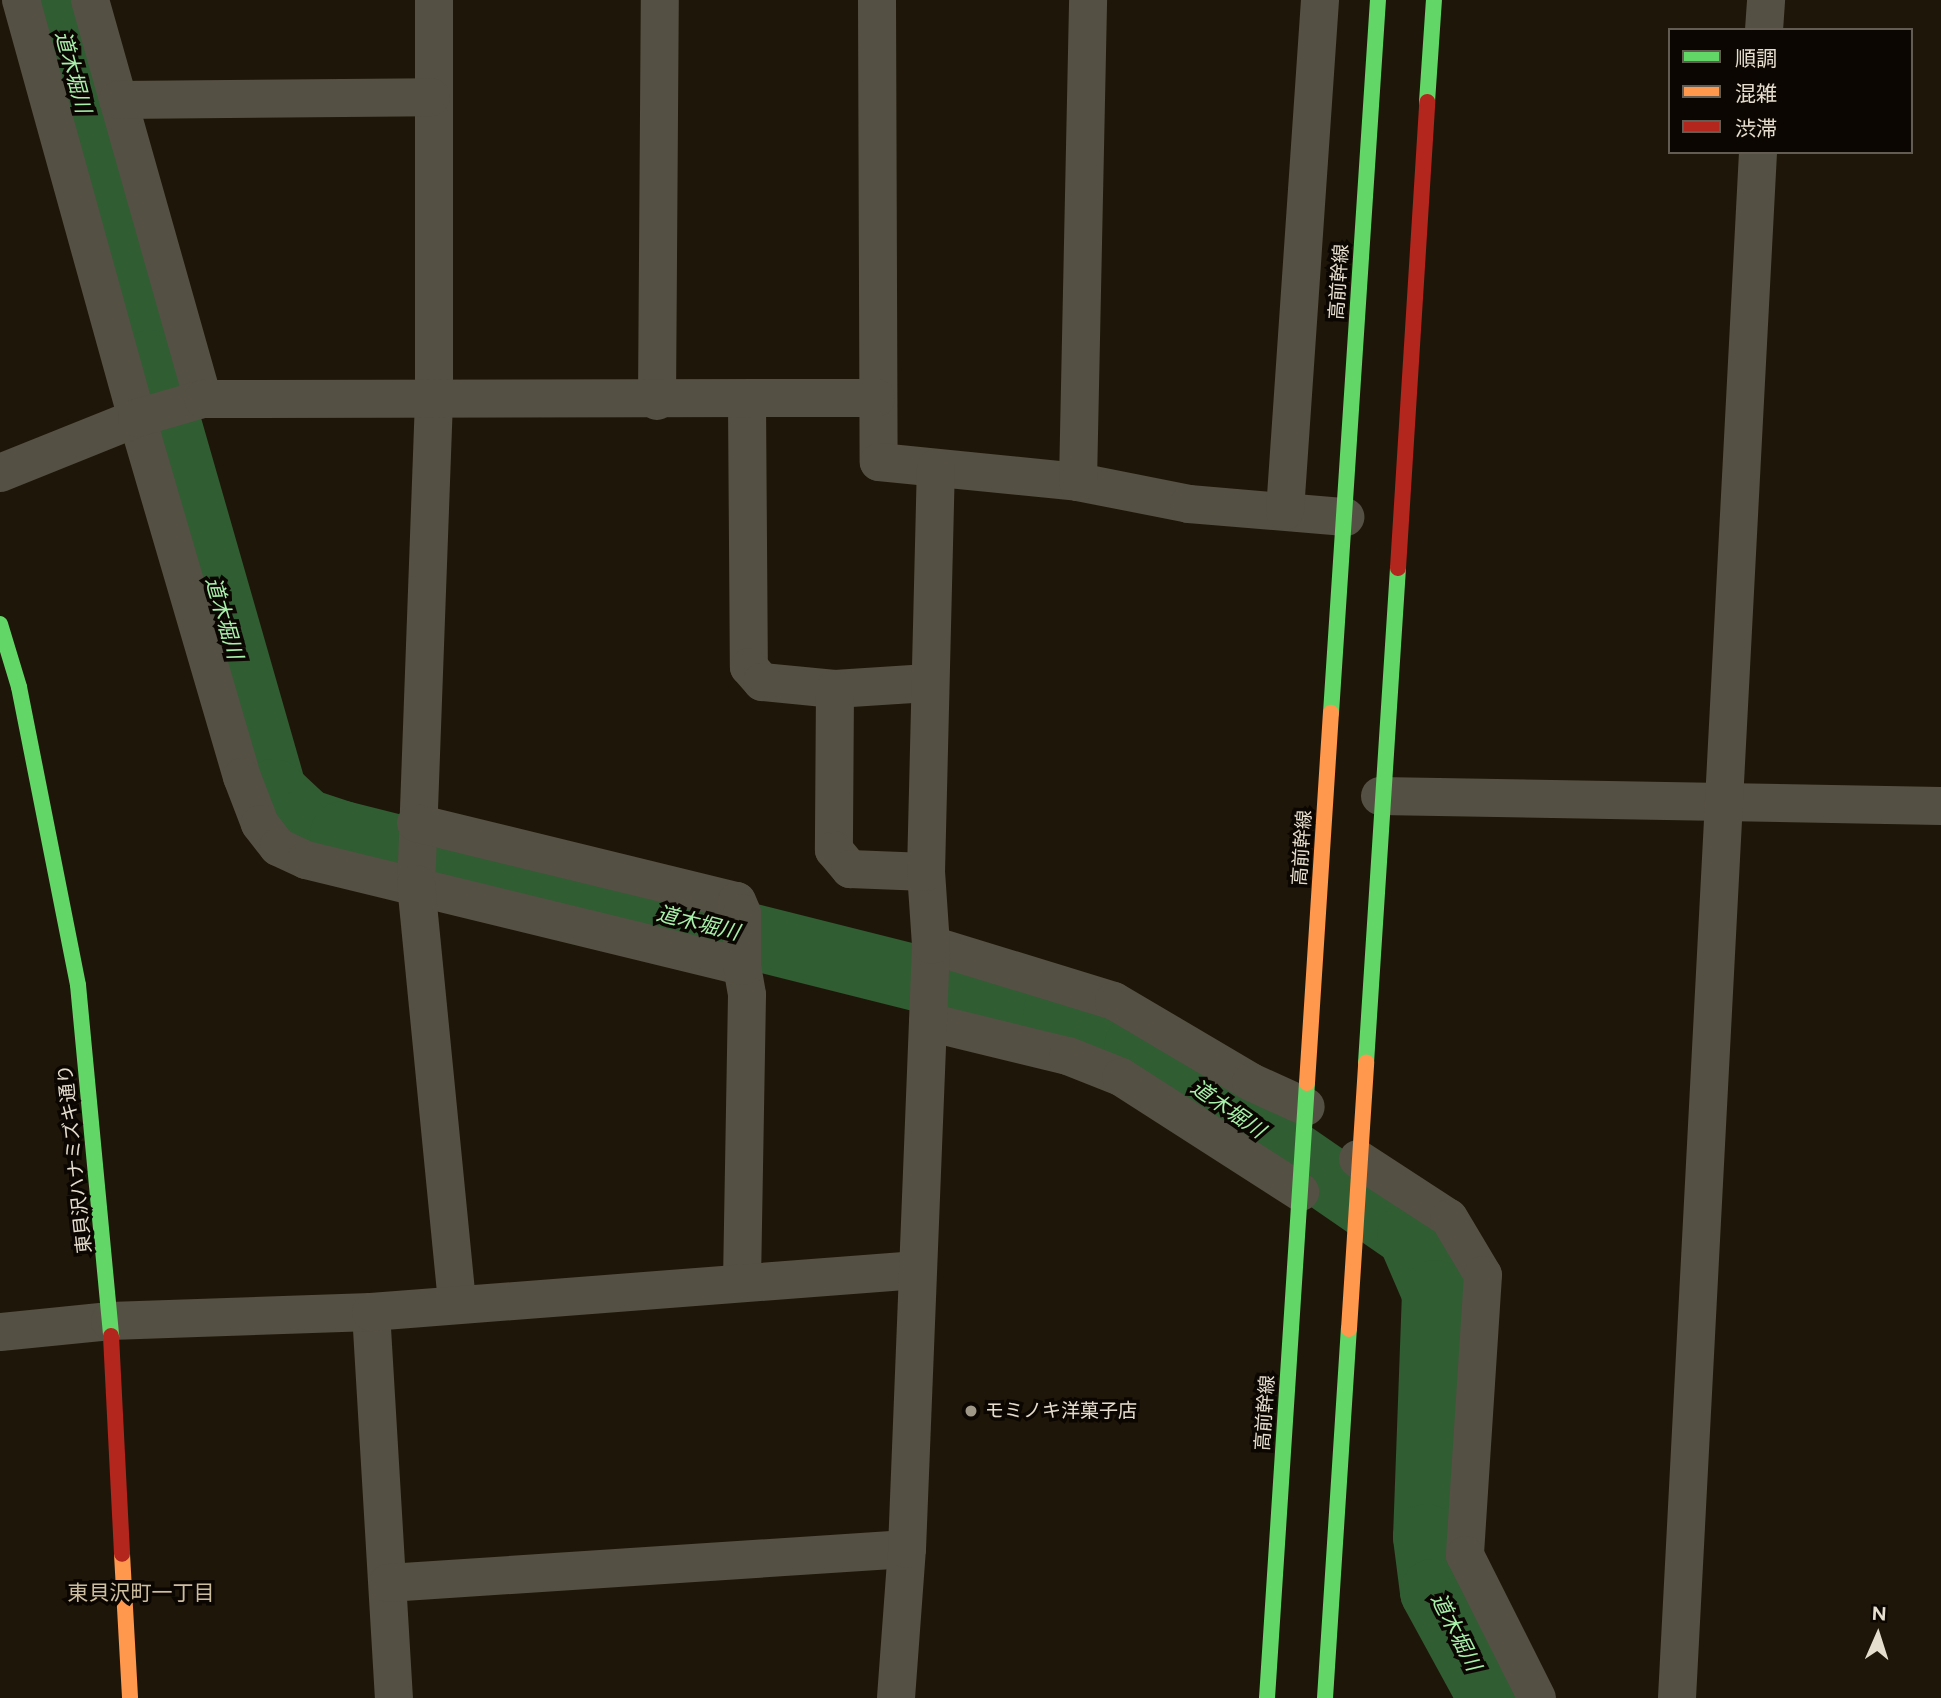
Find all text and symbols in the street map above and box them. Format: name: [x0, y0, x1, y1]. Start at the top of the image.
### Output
water label: 道木堀川: [50, 28, 96, 116]
legend: [1668, 28, 1913, 154]
text: 順調: [1735, 46, 1777, 71]
text: 混雑: [1735, 81, 1777, 106]
text: 渋滞: [1735, 116, 1777, 141]
street label: 高前幹線: [1325, 243, 1353, 321]
water label: 道木堀川: [200, 574, 248, 662]
street label: 高前幹線: [1288, 809, 1316, 887]
water label: 道木堀川: [654, 901, 742, 945]
street label: 東貝沢ハナミズキ通り: [54, 1063, 96, 1255]
water label: 道木堀川: [1186, 1075, 1270, 1143]
street label: 高前幹線: [1251, 1374, 1279, 1452]
place label: モミノキ洋菓子店: [985, 1400, 1137, 1422]
marker: モミノキ洋菓子店: [963, 1403, 979, 1419]
district label: 東貝沢町一丁目: [68, 1580, 214, 1606]
water label: 道木堀川: [1426, 1589, 1486, 1675]
north arrow: [1843, 1600, 1913, 1670]
text: N: [1871, 1602, 1887, 1625]

